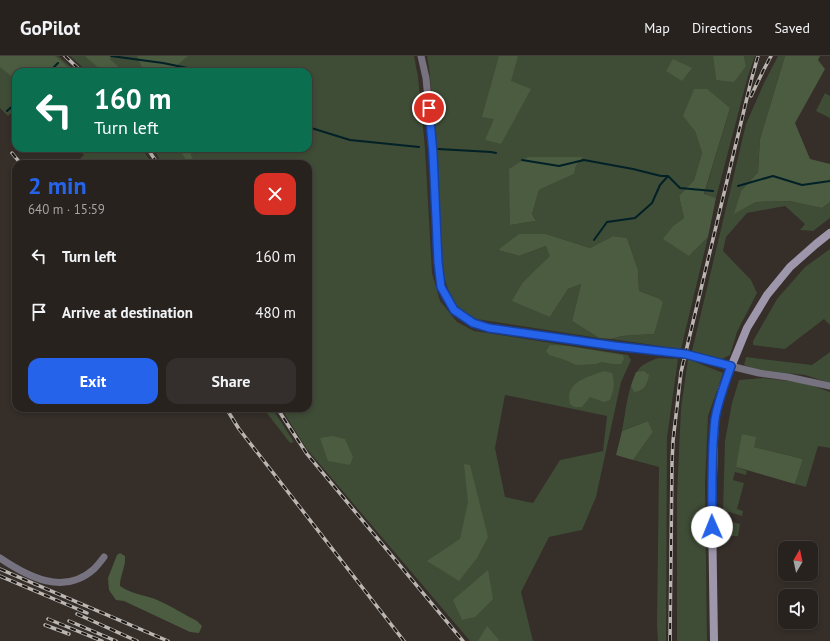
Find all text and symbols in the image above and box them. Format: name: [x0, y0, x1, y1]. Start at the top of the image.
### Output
text: GoPilot: [20, 16, 80, 40]
text: Map: [644, 19, 670, 37]
text: Directions: [692, 19, 752, 37]
text: Saved: [774, 19, 810, 37]
text: 160 m: [94, 80, 171, 117]
icon: left: [28, 84, 80, 136]
pin: [412, 91, 446, 125]
icon: arrive: [418, 97, 440, 119]
text: Turn left: [94, 116, 159, 139]
text: 2 min: [28, 170, 87, 201]
button: close: [254, 173, 296, 215]
text: 640 m · 15:59: [28, 201, 105, 218]
icon: left: [28, 245, 50, 267]
text: Turn left: [62, 247, 116, 266]
text: 160 m: [255, 247, 296, 266]
icon: arrive: [28, 301, 50, 323]
text: Arrive at destination: [62, 303, 193, 322]
text: 480 m: [255, 303, 296, 322]
button: Exit: [28, 358, 158, 404]
button: Share: [166, 358, 296, 404]
position arrow: [691, 506, 733, 548]
north arrow: [778, 541, 818, 581]
map controls: [778, 541, 818, 629]
button: sound: [778, 589, 818, 629]

